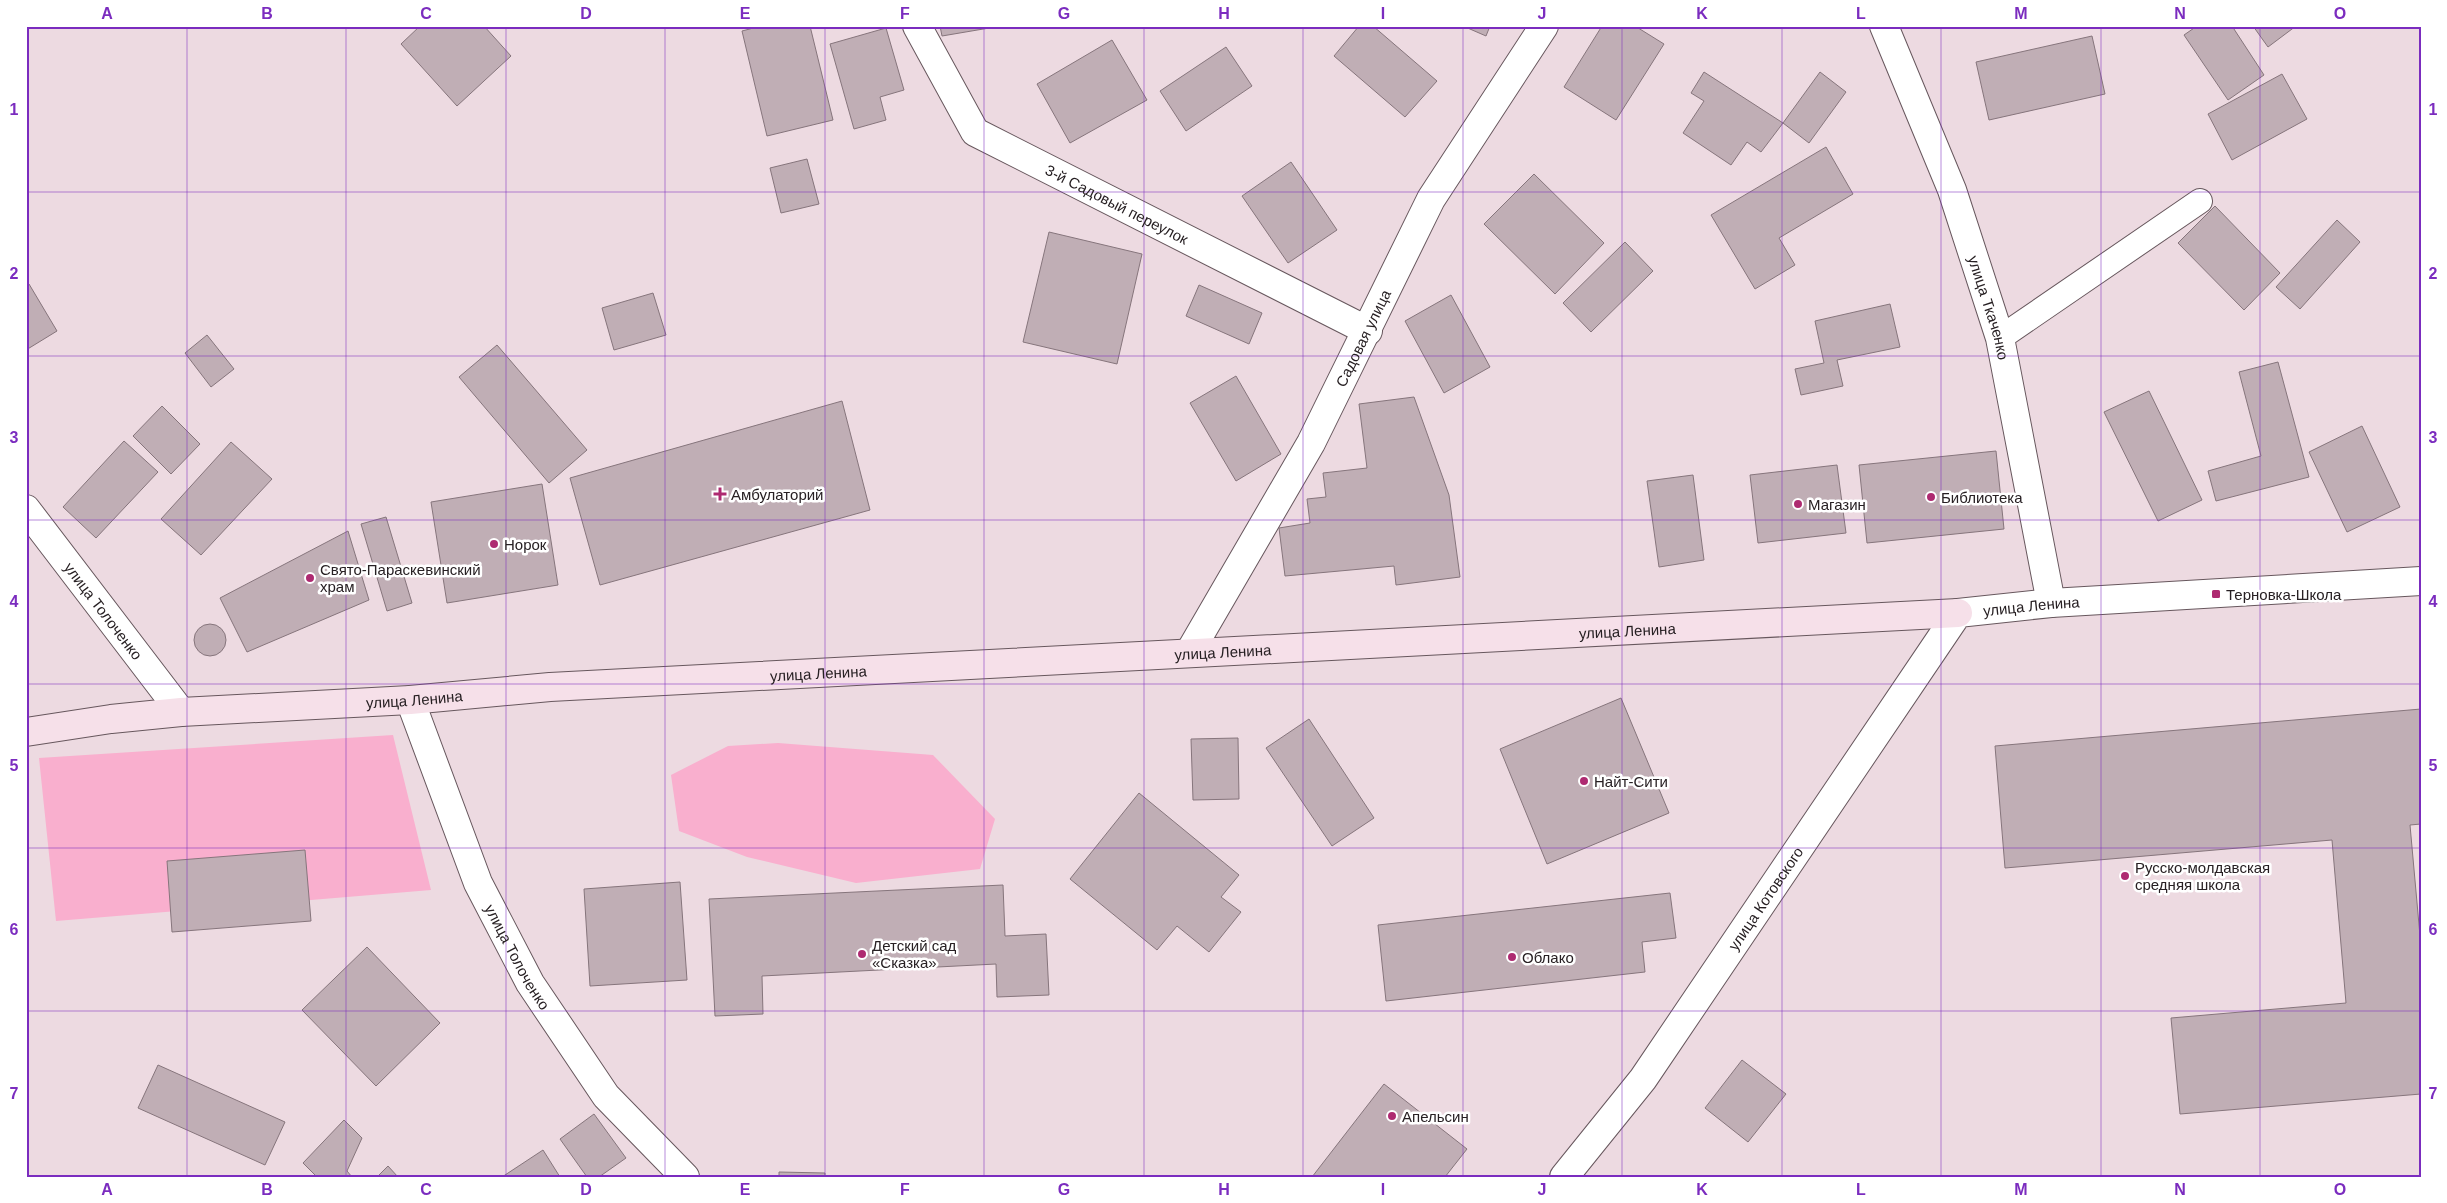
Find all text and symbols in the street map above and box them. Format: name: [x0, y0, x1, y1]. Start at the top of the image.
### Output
text: A: [101, 5, 113, 22]
text: B: [261, 5, 273, 22]
text: C: [420, 5, 432, 22]
text: D: [580, 5, 592, 22]
text: E: [740, 5, 751, 22]
text: F: [900, 5, 910, 22]
text: G: [1058, 5, 1070, 22]
text: H: [1218, 5, 1230, 22]
text: I: [1381, 5, 1385, 22]
text: J: [1538, 5, 1546, 22]
text: K: [1696, 5, 1708, 22]
text: L: [1856, 5, 1866, 22]
text: M: [2014, 5, 2028, 22]
text: N: [2174, 5, 2186, 22]
text: O: [2334, 5, 2346, 22]
text: 1: [10, 101, 19, 118]
text: 1: [2429, 101, 2438, 118]
street label: 3-й Садовый переулок: [1043, 161, 1192, 247]
street label: улица Ткаченко: [1965, 253, 2013, 361]
text: 2: [10, 265, 19, 282]
text: 2: [2429, 265, 2438, 282]
street label: Садовая улица: [1332, 286, 1394, 389]
text: 3: [10, 429, 19, 446]
text: 3: [2429, 429, 2438, 446]
place label: Амбулаторий: [731, 486, 824, 503]
marker: Амбулаторий: [713, 487, 727, 501]
place label: Библиотека: [1941, 489, 2023, 506]
marker: Библиотека: [1925, 491, 1937, 503]
place label: Магазин: [1808, 496, 1866, 513]
marker: Магазин: [1792, 498, 1804, 510]
place label: Норок: [504, 536, 547, 553]
marker: Норок: [488, 538, 500, 550]
street label: улица Толоченко: [61, 559, 146, 663]
place label: Свято-Параскевинский храм: [320, 561, 481, 595]
marker: Свято-Параскевинский храм: [304, 572, 316, 584]
place label: Терновка-Школа: [2226, 586, 2342, 603]
marker: Терновка-Школа: [2210, 588, 2222, 600]
text: 4: [10, 593, 19, 610]
street label: улица Ленина: [1982, 593, 2081, 619]
text: 4: [2429, 593, 2438, 610]
street label: улица Ленина: [1578, 619, 1677, 641]
street label: улица Ленина: [1174, 641, 1272, 663]
street label: улица Ленина: [770, 662, 868, 684]
street label: улица Ленина: [365, 687, 464, 711]
text: 5: [10, 757, 19, 774]
text: 5: [2429, 757, 2438, 774]
place label: Найт-Сити: [1594, 773, 1668, 790]
marker: Найт-Сити: [1578, 775, 1590, 787]
street label: улица Котовского: [1724, 843, 1806, 953]
place label: Русско-молдавская средняя школа: [2135, 859, 2270, 893]
marker: Русско-молдавская средняя школа: [2119, 870, 2131, 882]
street label: улица Толоченко: [482, 901, 554, 1013]
text: 6: [10, 921, 19, 938]
text: 6: [2429, 921, 2438, 938]
place label: Детский сад «Сказка»: [872, 937, 957, 971]
marker: Детский сад «Сказка»: [856, 948, 868, 960]
place label: Облако: [1522, 949, 1574, 966]
marker: Облако: [1506, 951, 1518, 963]
text: 7: [10, 1085, 19, 1102]
text: 7: [2429, 1085, 2438, 1102]
place label: Апельсин: [1402, 1108, 1469, 1125]
marker: Апельсин: [1386, 1110, 1398, 1122]
text: A: [101, 1181, 113, 1198]
text: B: [261, 1181, 273, 1198]
text: C: [420, 1181, 432, 1198]
text: D: [580, 1181, 592, 1198]
text: E: [740, 1181, 751, 1198]
text: F: [900, 1181, 910, 1198]
text: G: [1058, 1181, 1070, 1198]
text: H: [1218, 1181, 1230, 1198]
text: I: [1381, 1181, 1385, 1198]
text: J: [1538, 1181, 1546, 1198]
text: K: [1696, 1181, 1708, 1198]
text: L: [1856, 1181, 1866, 1198]
text: M: [2014, 1181, 2028, 1198]
text: N: [2174, 1181, 2186, 1198]
text: O: [2334, 1181, 2346, 1198]

